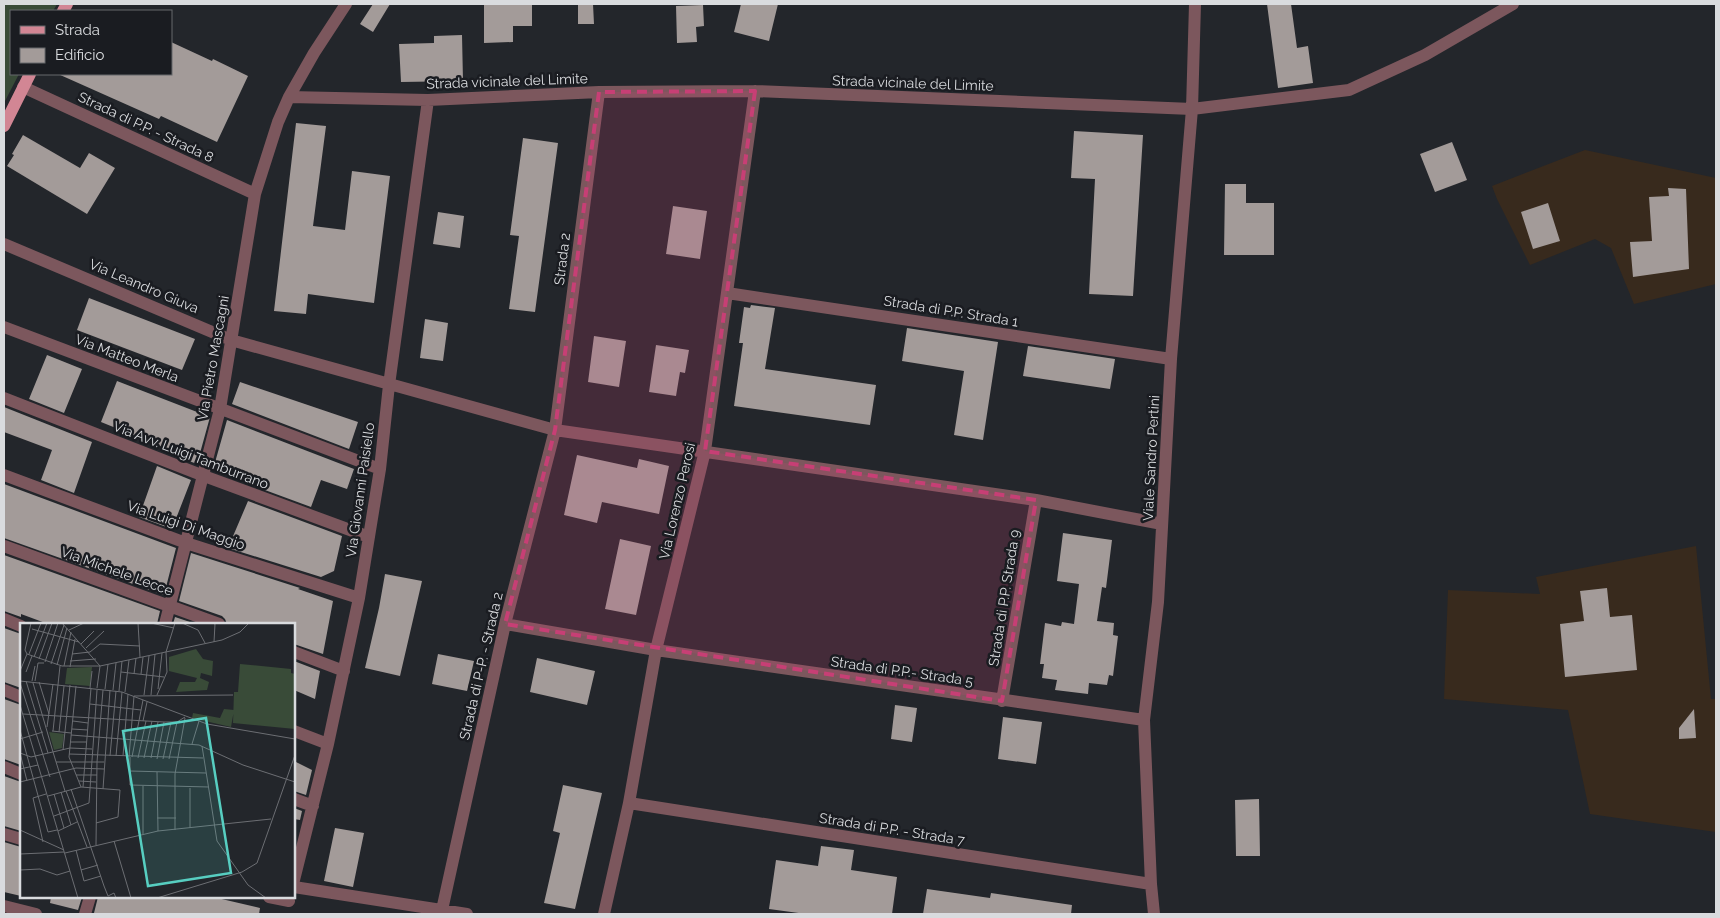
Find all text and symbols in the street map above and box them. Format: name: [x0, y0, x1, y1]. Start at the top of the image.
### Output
legend: [10, 10, 172, 75]
text: Strada: [55, 21, 100, 39]
text: Edificio: [55, 46, 105, 64]
street label: Strada vicinale del Limite: [426, 70, 588, 92]
street label: Strada vicinale del Limite: [832, 72, 994, 94]
street label: Strada di P.P. - Strada 8: [76, 89, 216, 165]
street label: Strada 2: [551, 232, 573, 286]
street label: Via Leandro Giuva: [87, 256, 201, 316]
street label: Strada di P.P. Strada 1: [883, 292, 1019, 330]
street label: Via Pietro Mascagni: [194, 294, 232, 422]
street label: Via Matteo Merla: [73, 331, 181, 385]
street label: Viale Sandro Pertini: [1140, 395, 1162, 521]
street label: Via Avv. Luigi Tamburrano: [111, 418, 271, 492]
street label: Via Giovanni Paisiello: [343, 422, 377, 558]
street label: Via Lorenzo Perosi: [656, 441, 698, 561]
street label: Via Luigi Di Maggio: [125, 497, 247, 553]
street label: Strada di P.P. Strada 9: [985, 528, 1023, 668]
street label: Via Michele Lecce: [59, 543, 175, 599]
street label: Strada di P-P. - Strada 2: [456, 590, 506, 742]
inset map: [20, 623, 295, 898]
street label: Strada di P.P.- Strada 5: [830, 653, 975, 689]
street label: Strada di P.P. - Strada 7: [818, 810, 966, 848]

